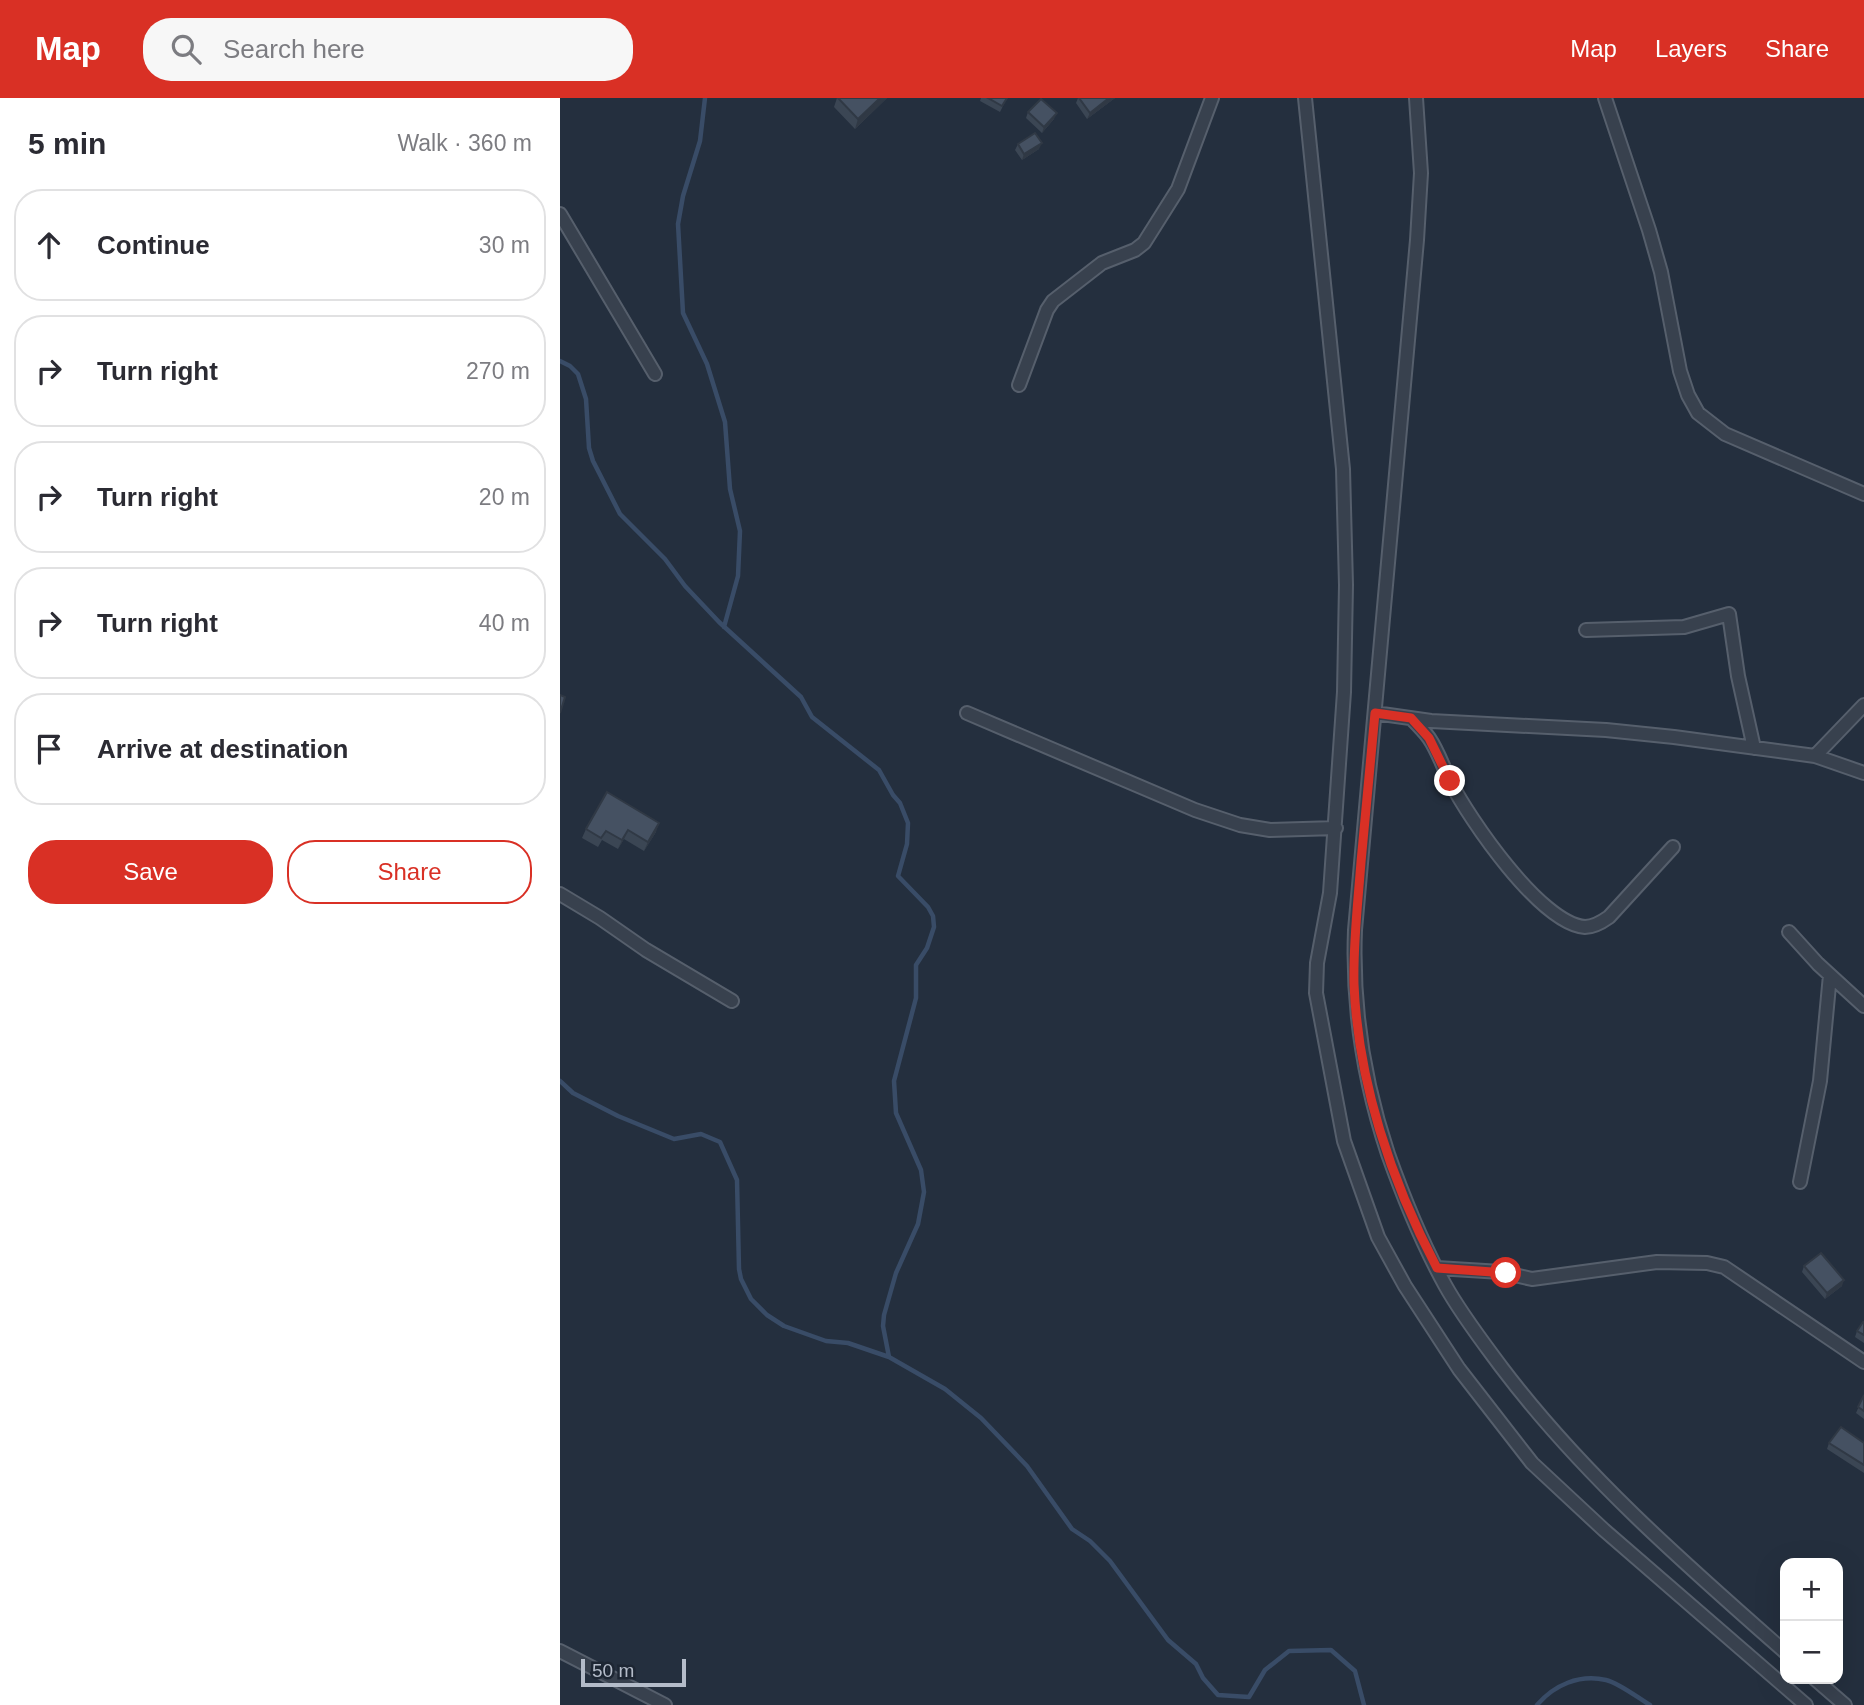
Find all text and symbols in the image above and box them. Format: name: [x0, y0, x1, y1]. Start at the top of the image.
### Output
search box: [143, 18, 633, 81]
text: Map: [35, 30, 101, 67]
icon: search: [167, 30, 205, 68]
text: Search here: [223, 34, 365, 64]
text: Map: [1570, 35, 1617, 62]
text: Layers: [1655, 35, 1727, 62]
text: Share: [1765, 35, 1829, 62]
text: 5 min: [28, 127, 106, 160]
text: Walk · 360 m: [397, 130, 532, 156]
icon: ahead: [30, 226, 68, 264]
text: Continue: [97, 230, 210, 260]
text: 30 m: [479, 232, 530, 258]
icon: right: [30, 352, 68, 390]
text: Turn right: [97, 356, 218, 386]
text: 270 m: [466, 358, 530, 384]
icon: right: [30, 478, 68, 516]
text: Turn right: [97, 482, 218, 512]
text: 20 m: [479, 484, 530, 510]
icon: right: [30, 604, 68, 642]
text: Turn right: [97, 608, 218, 638]
text: 40 m: [479, 610, 530, 636]
icon: arrive: [30, 730, 68, 768]
text: Arrive at destination: [97, 734, 348, 764]
route end: [1434, 765, 1465, 796]
button: Save: [28, 840, 273, 904]
button: Share: [287, 840, 532, 904]
route start: [1490, 1257, 1521, 1288]
map controls: [1780, 1558, 1843, 1684]
button: +: [1780, 1558, 1843, 1621]
button: −: [1780, 1621, 1843, 1684]
scale bar: [581, 1656, 686, 1688]
text: 50 m: [592, 1660, 634, 1681]

